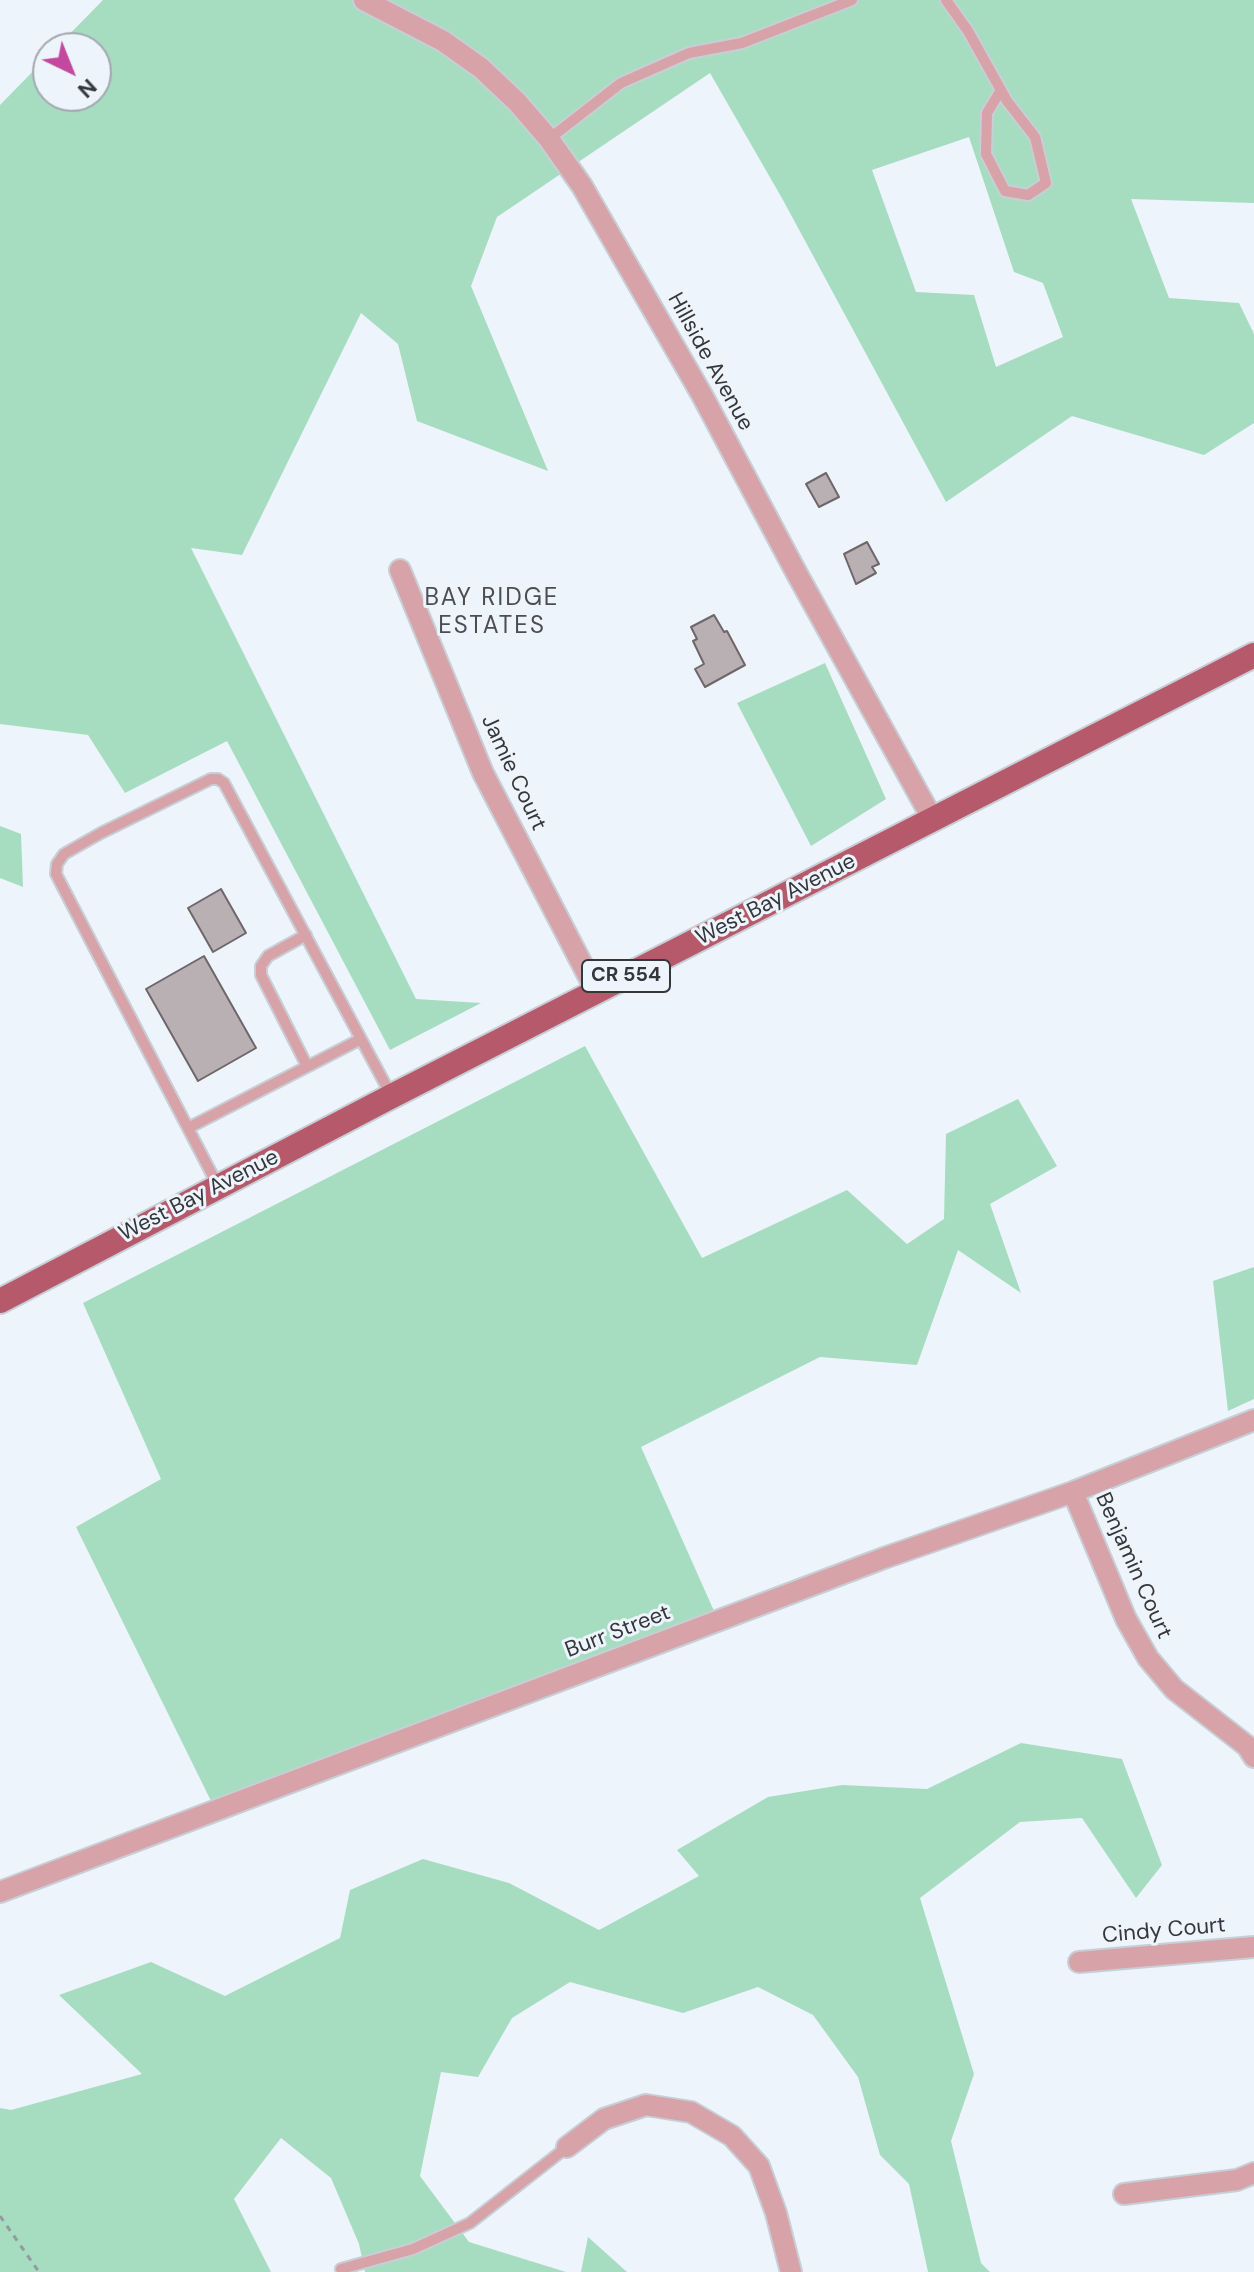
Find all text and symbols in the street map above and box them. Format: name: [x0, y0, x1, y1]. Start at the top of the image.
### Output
north arrow: [32, 32, 112, 112]
text: N: [72, 72, 103, 105]
street label: Hillside Avenue: [661, 289, 759, 435]
district label: BAY RIDGE ESTATES: [425, 585, 559, 641]
street label: Jamie Court: [475, 711, 551, 835]
street label: West Bay Avenue: [692, 848, 860, 952]
road number: CR 554: [582, 960, 670, 992]
street label: West Bay Avenue: [115, 1144, 283, 1248]
street label: Benjamin Court: [1089, 1489, 1177, 1643]
street label: Burr Street: [562, 1600, 674, 1664]
street label: Cindy Court: [1101, 1912, 1227, 1950]

